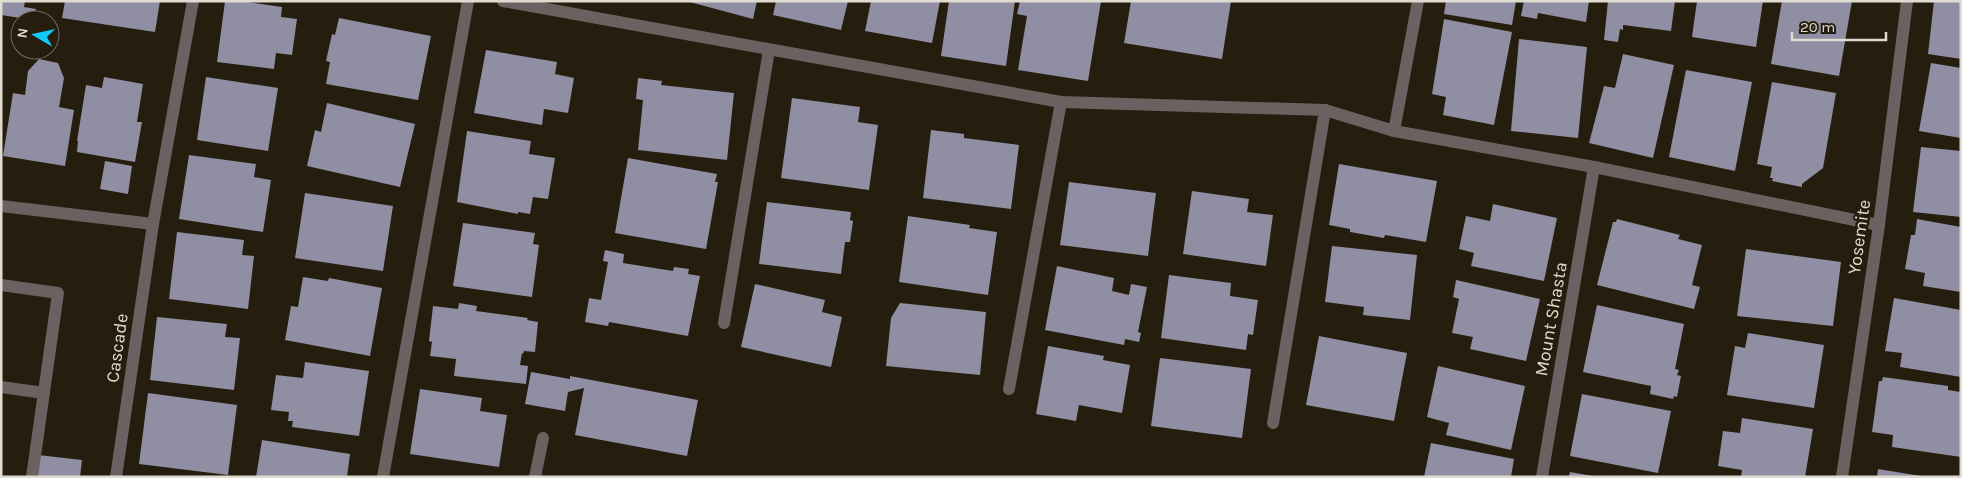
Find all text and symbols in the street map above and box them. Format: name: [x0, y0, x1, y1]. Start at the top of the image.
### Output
north arrow: [10, 10, 60, 60]
scale bar: [1792, 10, 1886, 42]
text: 20 m: [1800, 18, 1835, 36]
text: N: [13, 27, 32, 39]
street label: Yosemite: [1843, 198, 1875, 276]
street label: Mount Shasta: [1530, 260, 1572, 378]
street label: Cascade: [101, 312, 133, 384]

